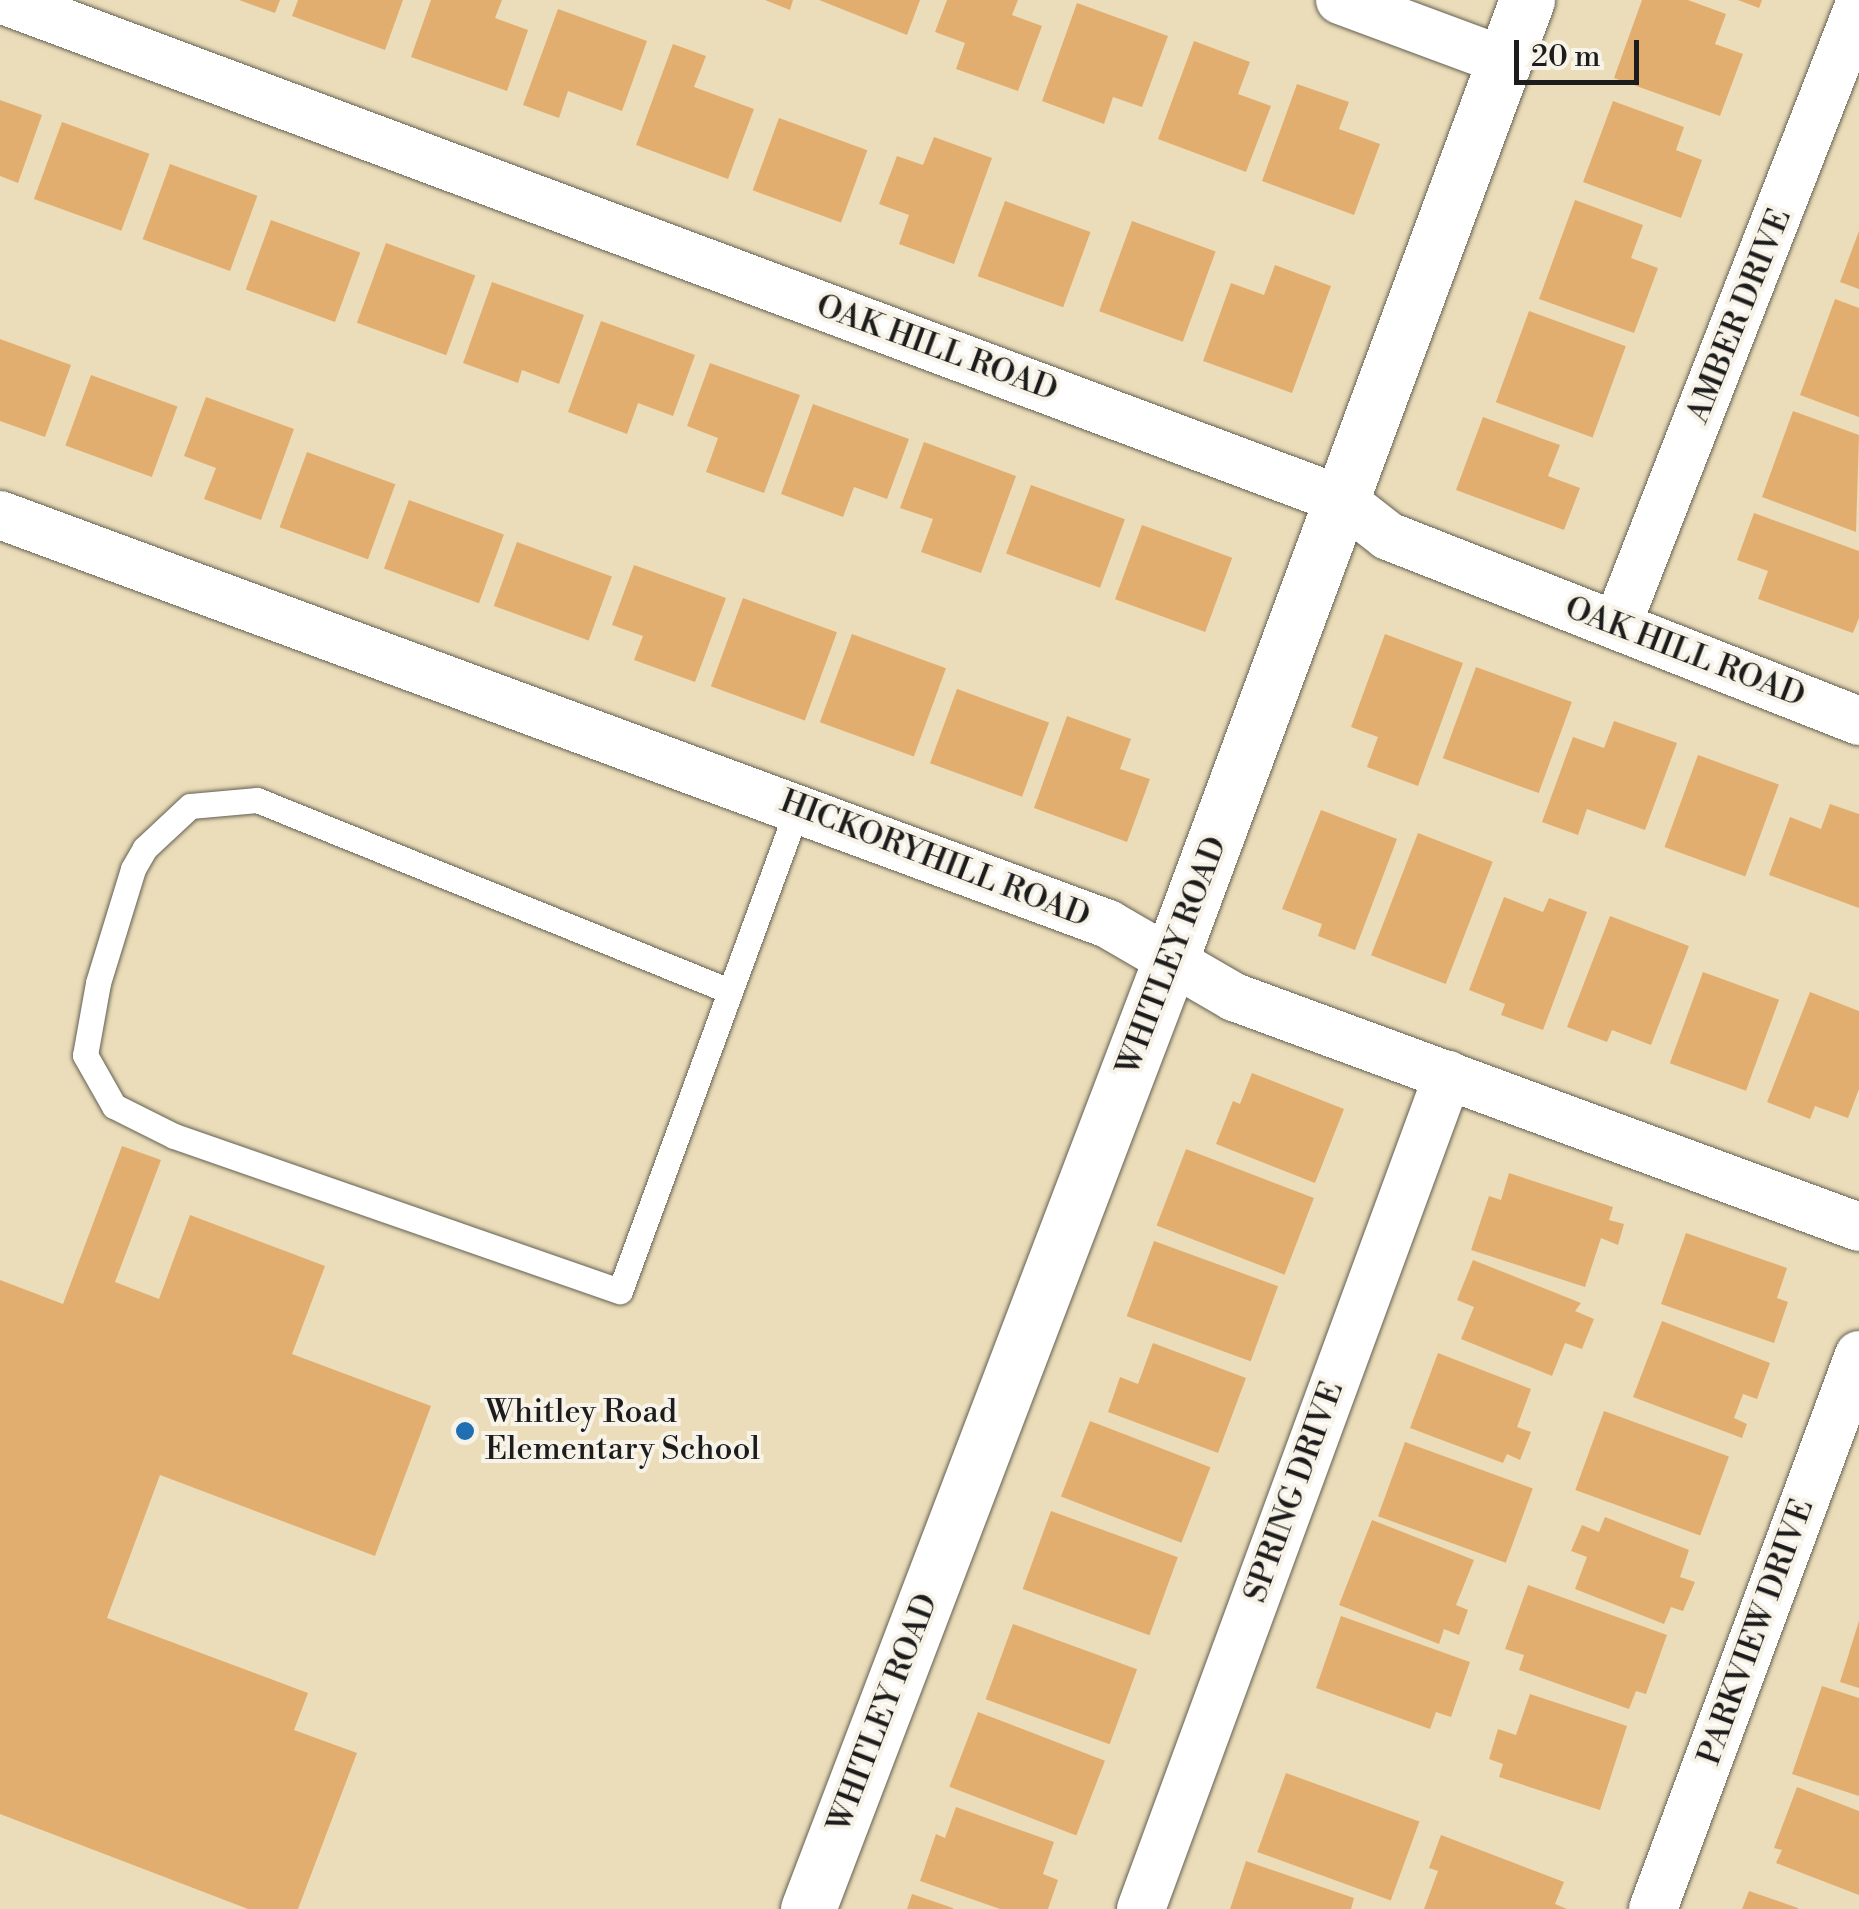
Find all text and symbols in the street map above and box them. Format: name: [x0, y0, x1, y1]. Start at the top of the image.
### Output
scale bar: [1519, 20, 1644, 82]
text: 20 m: [1531, 38, 1600, 76]
street label: AMBER DRIVE: [1679, 203, 1799, 429]
street label: OAK HILL ROAD: [811, 287, 1063, 409]
street label: OAK HILL ROAD: [1560, 589, 1810, 715]
street label: HICKORYHILL ROAD: [775, 782, 1095, 936]
street label: WHITLEY ROAD: [1109, 831, 1235, 1081]
street label: SPRING DRIVE: [1236, 1376, 1352, 1608]
place label: Whitley Road Elementary School: [485, 1394, 760, 1469]
marker: Whitley Road Elementary School: [454, 1420, 476, 1442]
street label: PARKVIEW DRIVE: [1690, 1494, 1822, 1770]
street label: WHITLEY ROAD: [820, 1588, 946, 1838]

